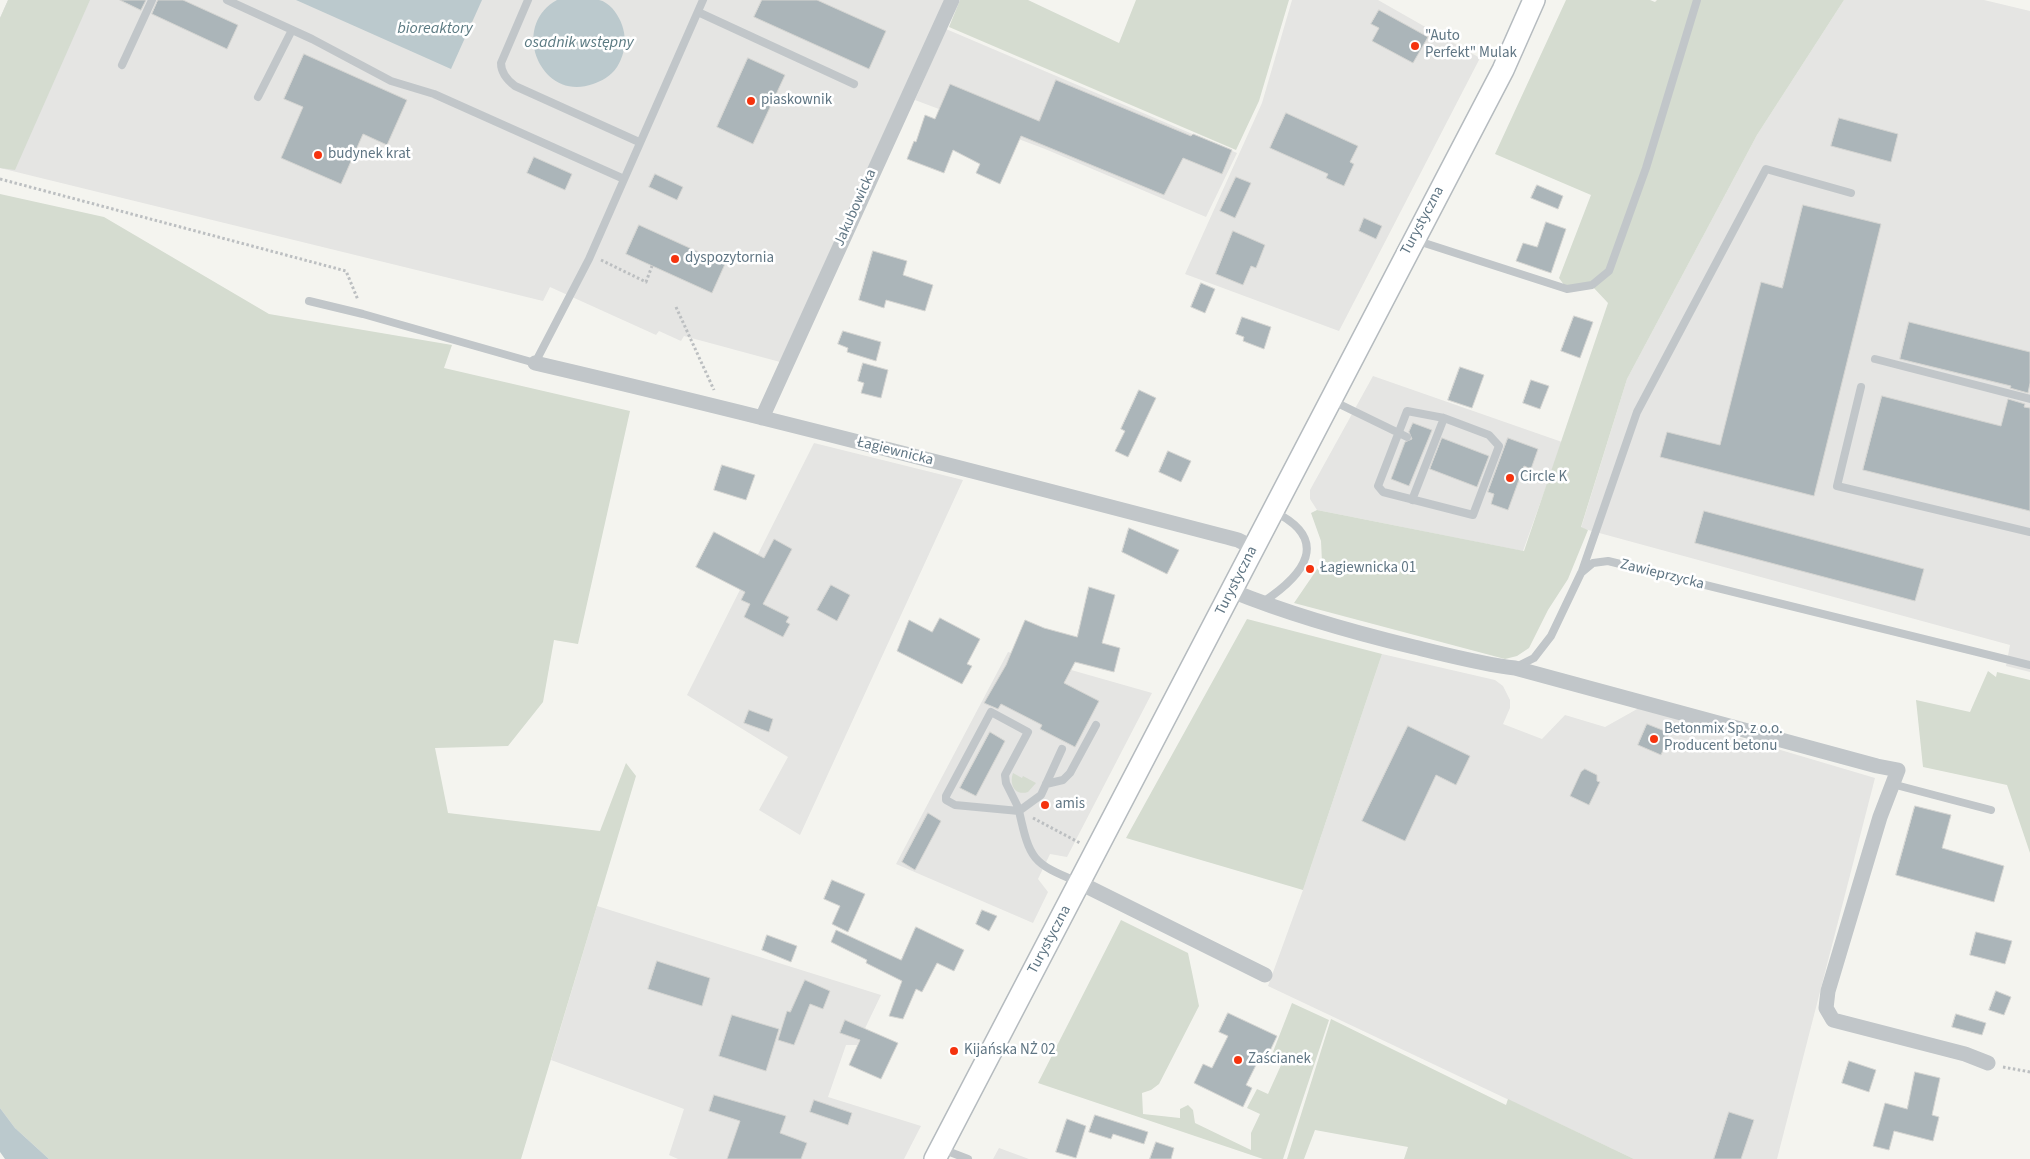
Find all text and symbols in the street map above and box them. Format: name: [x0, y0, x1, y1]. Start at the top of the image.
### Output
water label: bioreaktory: [397, 19, 473, 39]
place label: "Auto Perfekt" Mulak: [1425, 28, 1517, 63]
water label: osadnik wstępny: [524, 33, 634, 53]
marker: "Auto Perfekt" Mulak: [1409, 40, 1421, 52]
place label: piaskownik: [761, 92, 832, 110]
marker: piaskownik: [745, 95, 757, 107]
place label: budynek krat: [328, 146, 411, 164]
marker: budynek krat: [312, 149, 324, 161]
street label: Jakubowicka: [831, 167, 881, 249]
street label: Turystyczna: [1397, 184, 1449, 258]
place label: dyspozytornia: [685, 250, 774, 268]
marker: dyspozytornia: [669, 253, 681, 265]
street label: Łagiewnicka: [855, 434, 935, 470]
place label: Circle K: [1520, 469, 1567, 487]
marker: Circle K: [1504, 472, 1516, 484]
street label: Turystyczna: [1212, 543, 1262, 619]
street label: Zawieprzycka: [1618, 556, 1706, 594]
place label: Łagiewnicka 01: [1320, 560, 1416, 578]
marker: Łagiewnicka 01: [1304, 563, 1316, 575]
place label: Betonmix Sp. z o.o. Producent betonu: [1664, 721, 1783, 756]
marker: Betonmix Sp. z o.o. Producent betonu: [1648, 733, 1660, 745]
place label: amis: [1055, 796, 1085, 814]
marker: amis: [1039, 799, 1051, 811]
street label: Turystyczna: [1024, 903, 1076, 977]
place label: Kijańska NŻ 02: [964, 1042, 1056, 1060]
marker: Kijańska NŻ 02: [948, 1045, 960, 1057]
place label: Zaścianek: [1248, 1051, 1311, 1069]
marker: Zaścianek: [1232, 1054, 1244, 1066]

